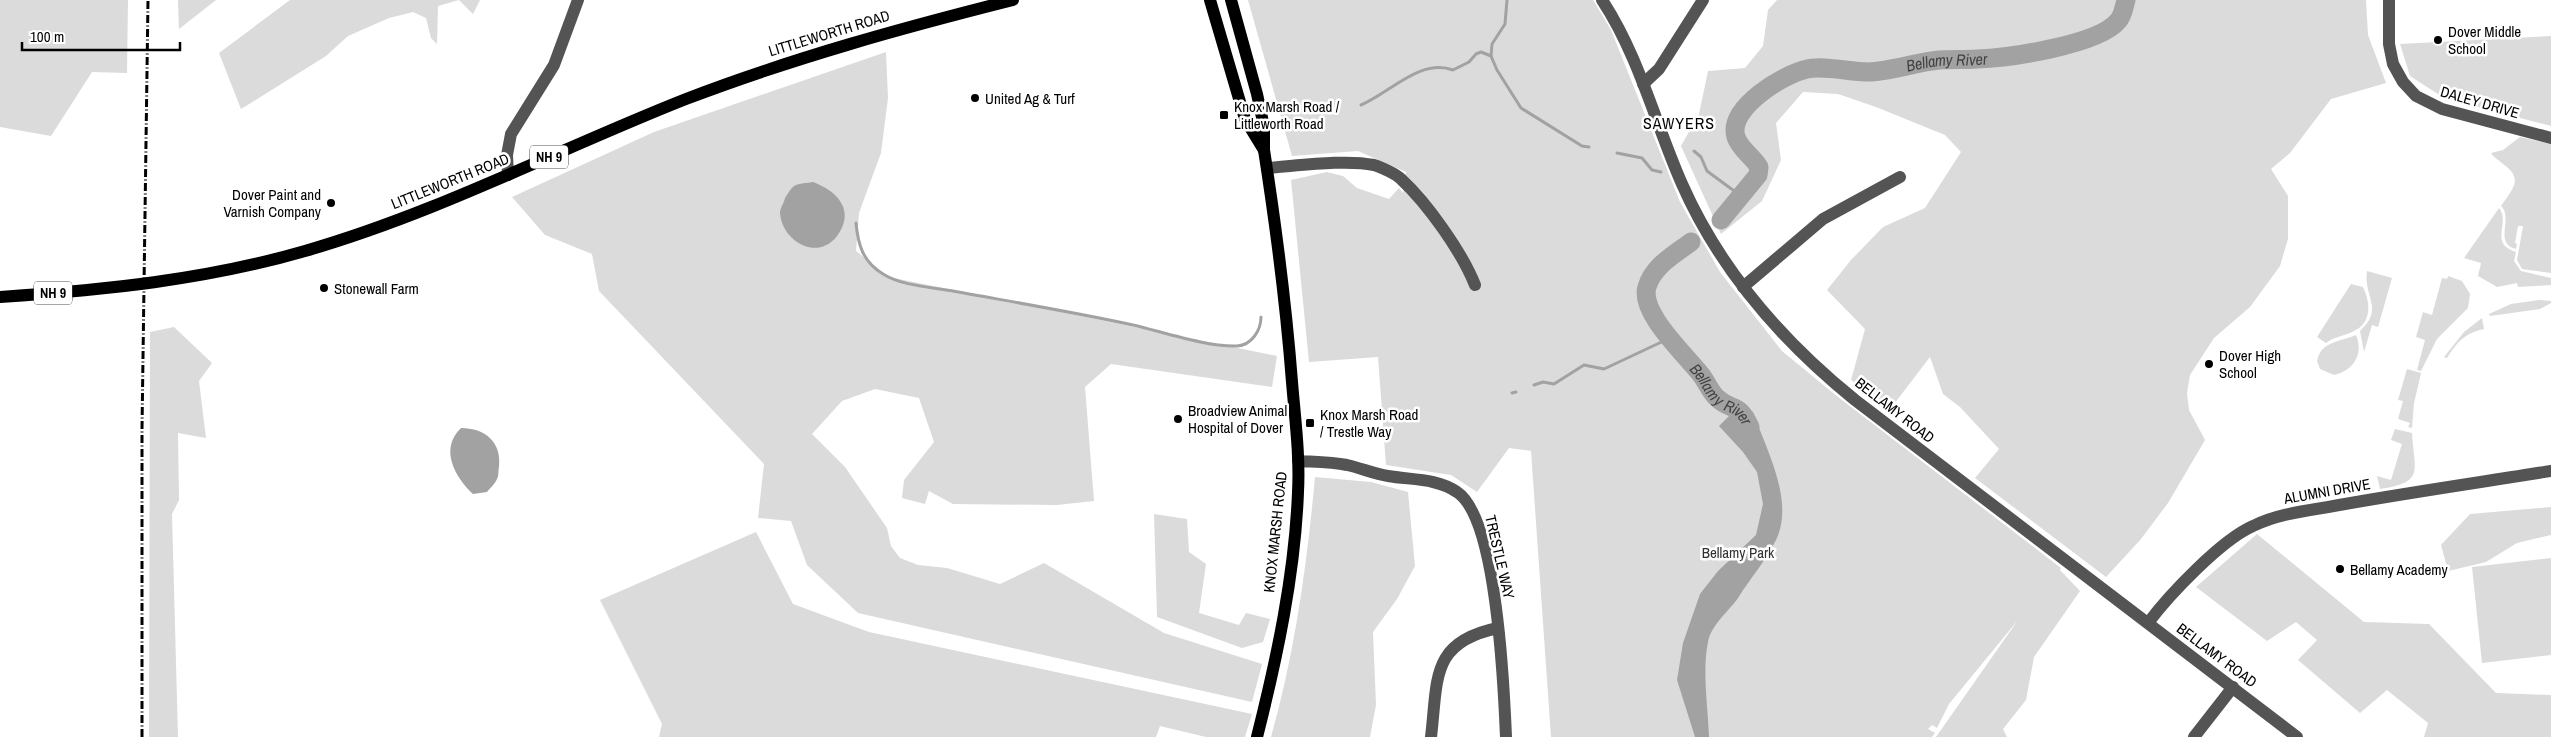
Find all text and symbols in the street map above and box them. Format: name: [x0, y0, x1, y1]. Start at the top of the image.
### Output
street label: LITTLEWORTH ROAD: [766, 5, 892, 61]
scale bar: [22, 20, 180, 52]
place label: Dover Middle School: [2448, 21, 2521, 59]
text: 100 m: [30, 26, 64, 47]
marker: Dover Middle School: [2432, 34, 2444, 46]
water label: Bellamy River: [1904, 47, 1989, 77]
street label: DALEY DRIVE: [2438, 81, 2522, 123]
place label: United Ag & Turf: [985, 88, 1075, 109]
marker: United Ag & Turf: [969, 92, 981, 104]
place label: Knox Marsh Road / Littleworth Road: [1234, 96, 1340, 134]
marker: Knox Marsh Road / Littleworth Road: [1218, 109, 1230, 121]
district label: SAWYERS: [1643, 112, 1715, 134]
road number: NH 9: [530, 146, 568, 168]
street label: LITTLEWORTH ROAD: [388, 148, 512, 214]
place label: Dover Paint and Varnish Company: [223, 184, 322, 222]
marker: Dover Paint and Varnish Company: [325, 197, 337, 209]
place label: Stonewall Farm: [334, 278, 419, 299]
road number: NH 9: [34, 282, 72, 304]
marker: Stonewall Farm: [318, 282, 330, 294]
place label: Dover High School: [2219, 345, 2281, 383]
water label: Bellamy River: [1685, 358, 1758, 429]
marker: Dover High School: [2203, 358, 2215, 370]
street label: BELLAMY ROAD: [1851, 372, 1939, 448]
place label: Broadview Animal Hospital of Dover: [1188, 400, 1287, 438]
place label: Knox Marsh Road / Trestle Way: [1320, 404, 1418, 442]
marker: Broadview Animal Hospital of Dover: [1172, 413, 1184, 425]
marker: Knox Marsh Road / Trestle Way: [1304, 417, 1316, 429]
street label: KNOX MARSH ROAD: [1258, 470, 1292, 594]
street label: ALUMNI DRIVE: [2281, 473, 2372, 509]
street label: TRESTLE WAY: [1480, 513, 1520, 602]
park label: Bellamy Park: [1702, 542, 1775, 563]
place label: Bellamy Academy: [2350, 559, 2449, 580]
marker: Bellamy Academy: [2334, 563, 2346, 575]
street label: BELLAMY ROAD: [2173, 618, 2262, 692]

